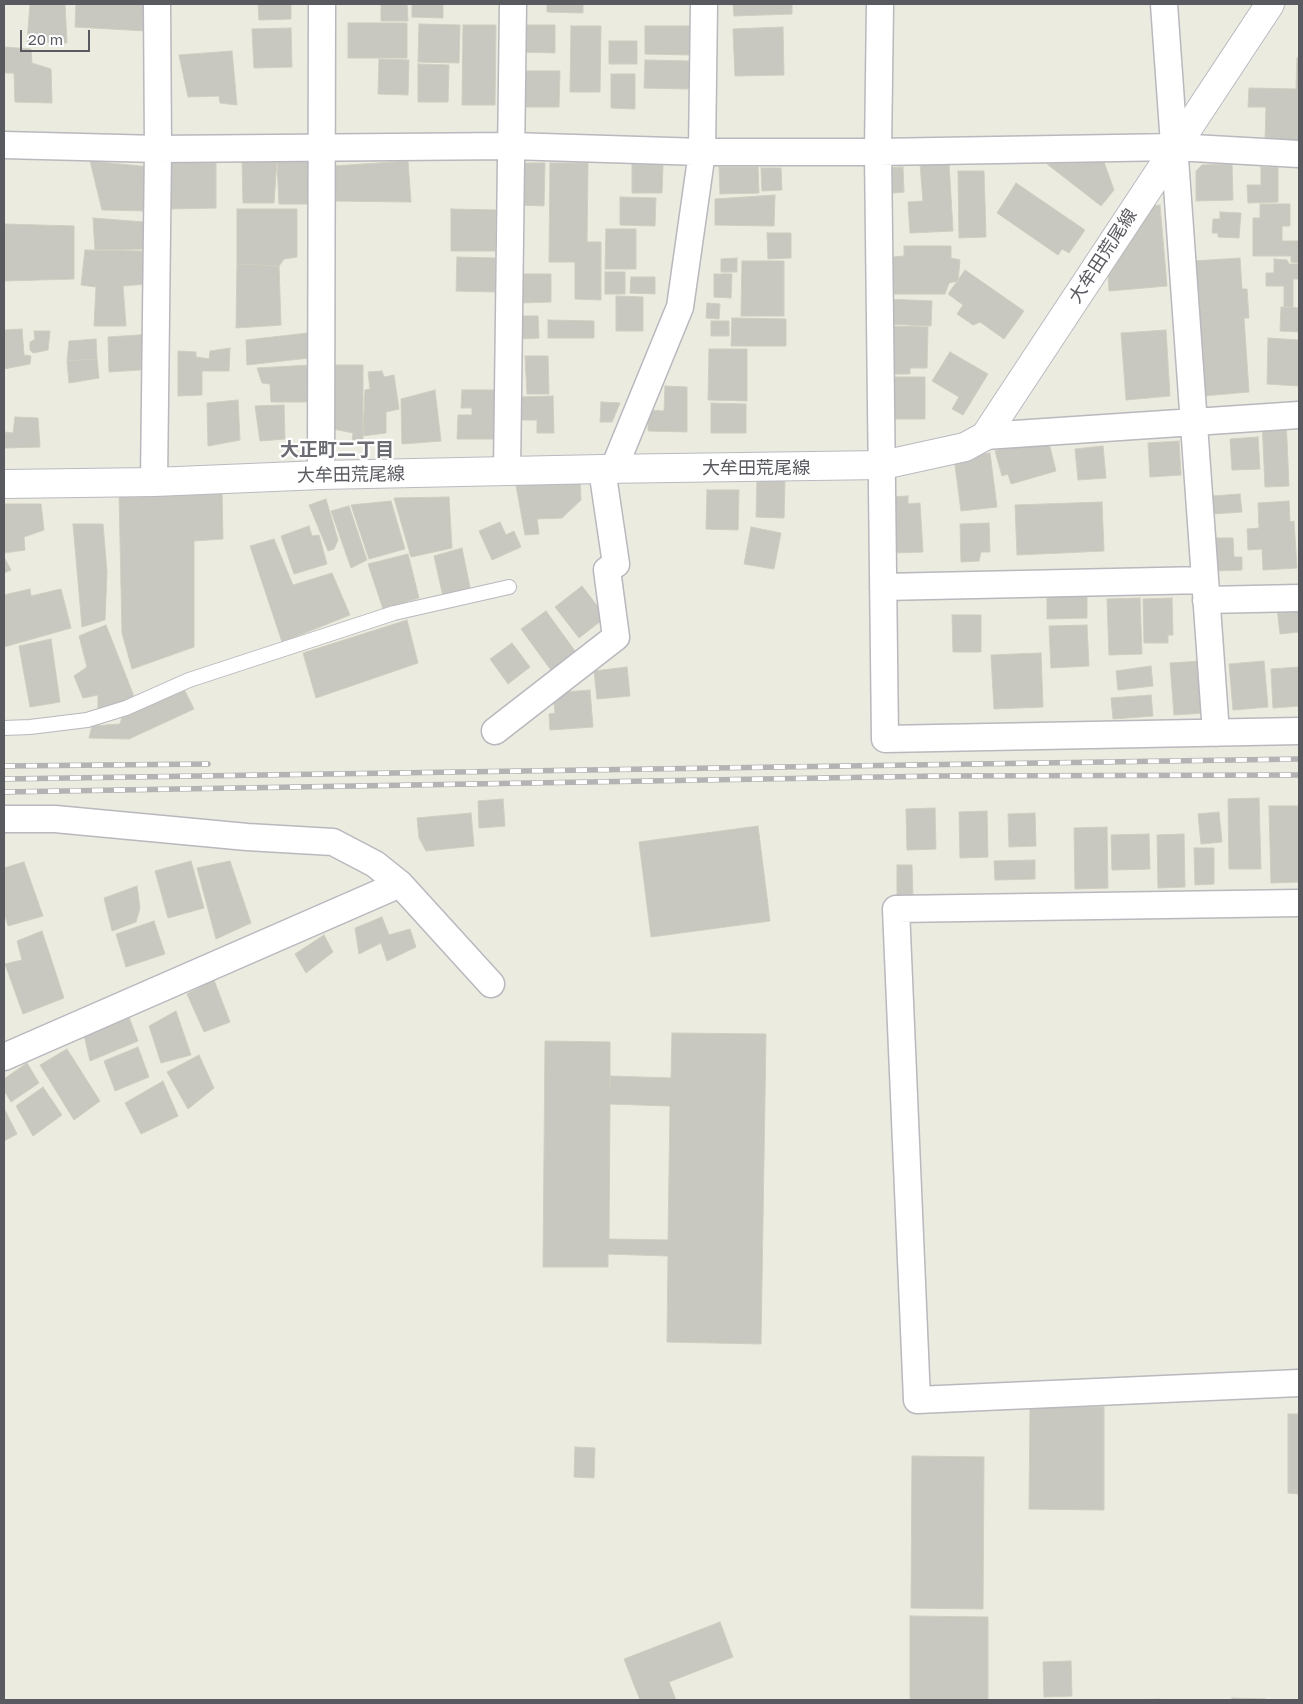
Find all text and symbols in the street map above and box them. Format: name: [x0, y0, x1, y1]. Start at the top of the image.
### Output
scale bar: [22, 20, 92, 52]
text: 20 m: [28, 30, 63, 48]
street label: 大牟田荒尾線: [1065, 205, 1141, 307]
district label: 大正町二丁目: [280, 439, 394, 461]
street label: 大牟田荒尾線: [702, 457, 810, 479]
street label: 大牟田荒尾線: [297, 463, 405, 487]

